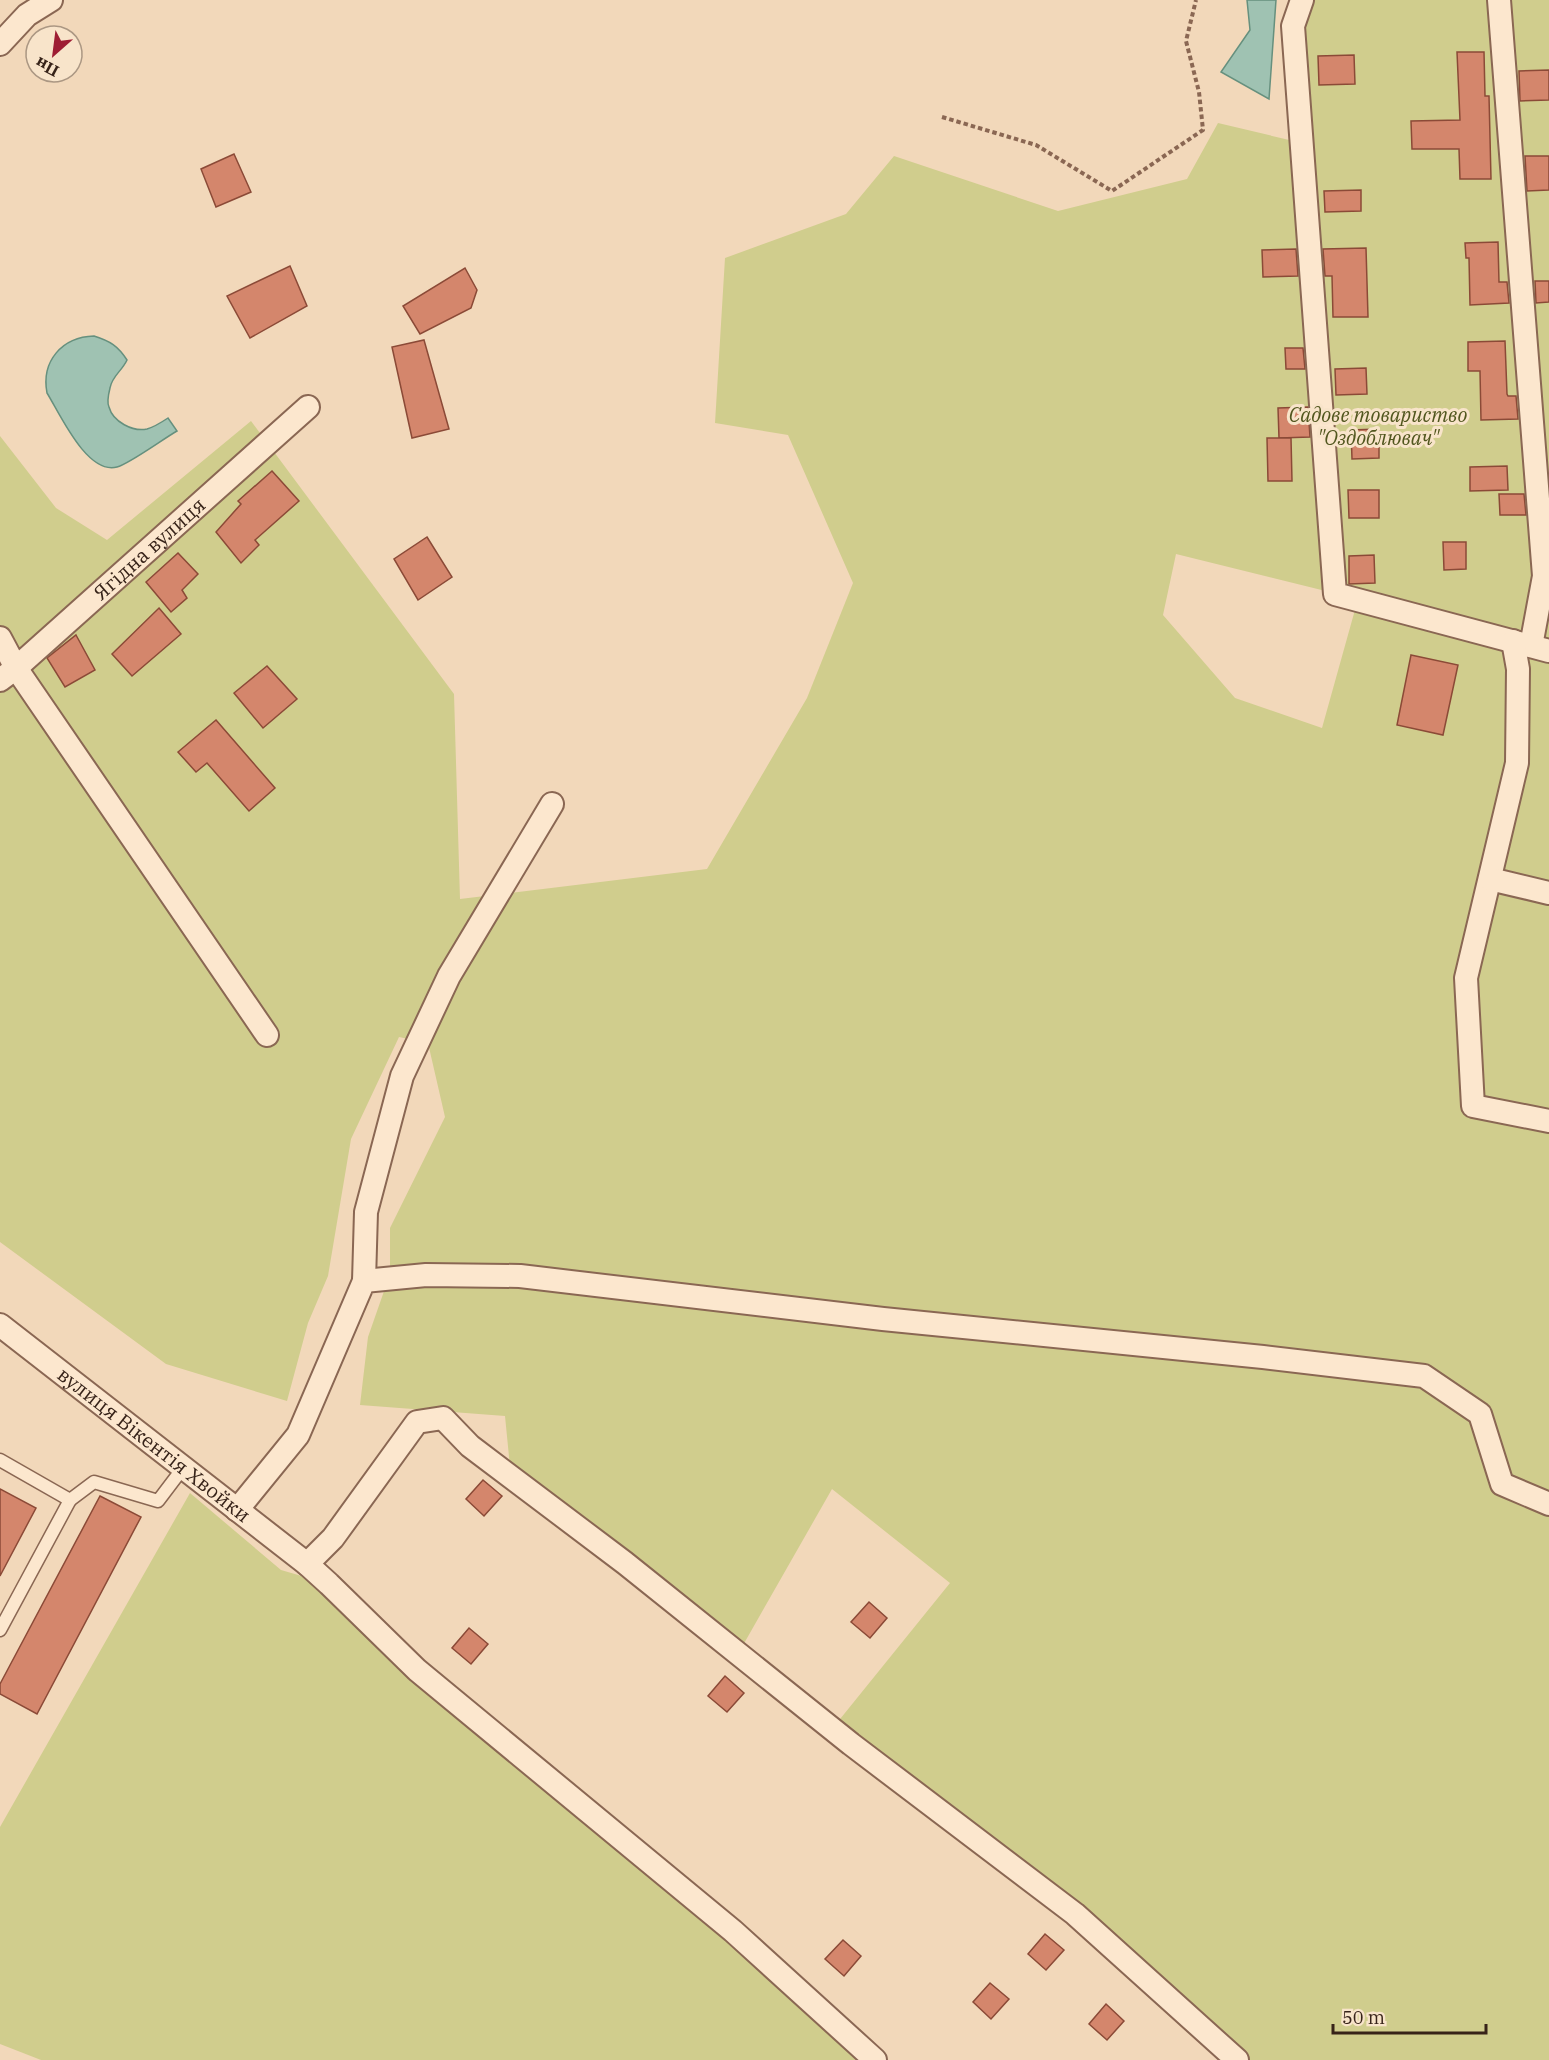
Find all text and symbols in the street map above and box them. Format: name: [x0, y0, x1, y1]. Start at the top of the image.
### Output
north arrow: [24, 24, 84, 84]
text: Пн: [32, 53, 62, 82]
park label: Садове товариство "Оздоблювач": [1289, 401, 1467, 451]
street label: Ягідна вулиця: [87, 491, 211, 606]
street label: вулиця Вікентія Хвойки: [52, 1361, 256, 1528]
scale bar: [1333, 1997, 1486, 2035]
text: 50 m: [1342, 2006, 1385, 2029]

